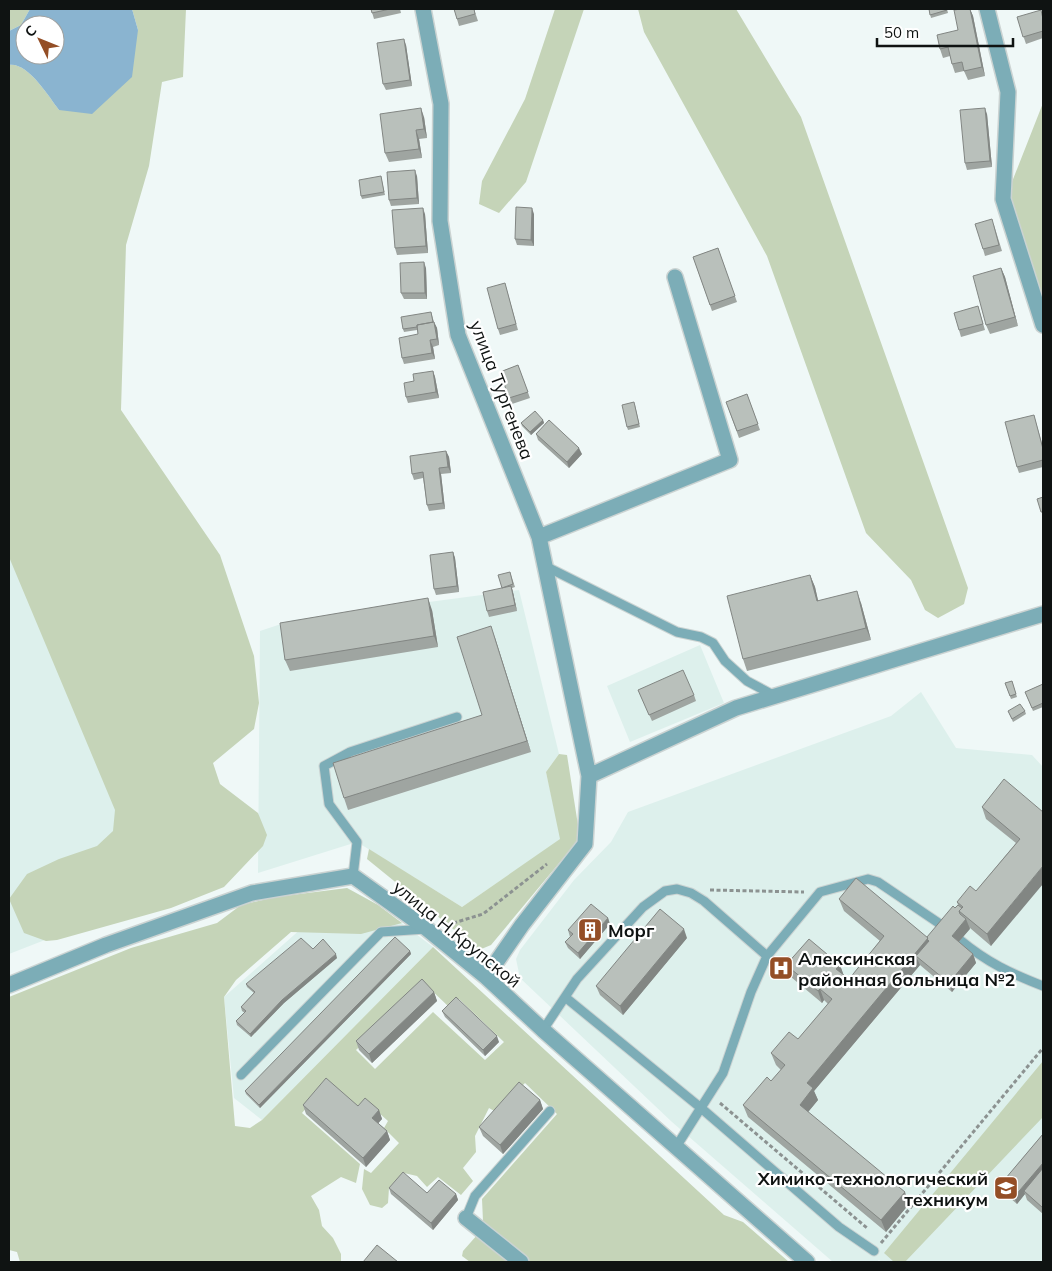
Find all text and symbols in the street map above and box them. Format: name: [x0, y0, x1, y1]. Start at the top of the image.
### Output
north arrow: [15, 15, 65, 65]
scale bar: [877, 15, 1013, 47]
text: С: [21, 21, 40, 41]
text: 50 m: [884, 23, 919, 42]
street label: улица Тургенева: [465, 317, 539, 463]
street label: улица Н.Крупской: [388, 875, 526, 993]
building icon: Морг: [577, 917, 603, 943]
place label: Морг: [608, 919, 655, 942]
place label: Алексинская районная больница №2: [798, 947, 1015, 991]
hospital icon: Алексинская районная больница №2: [768, 955, 794, 981]
place label: Химико-технологический техникум: [757, 1167, 988, 1211]
school or university icon: Химико-технологический техникум: [993, 1175, 1019, 1201]

